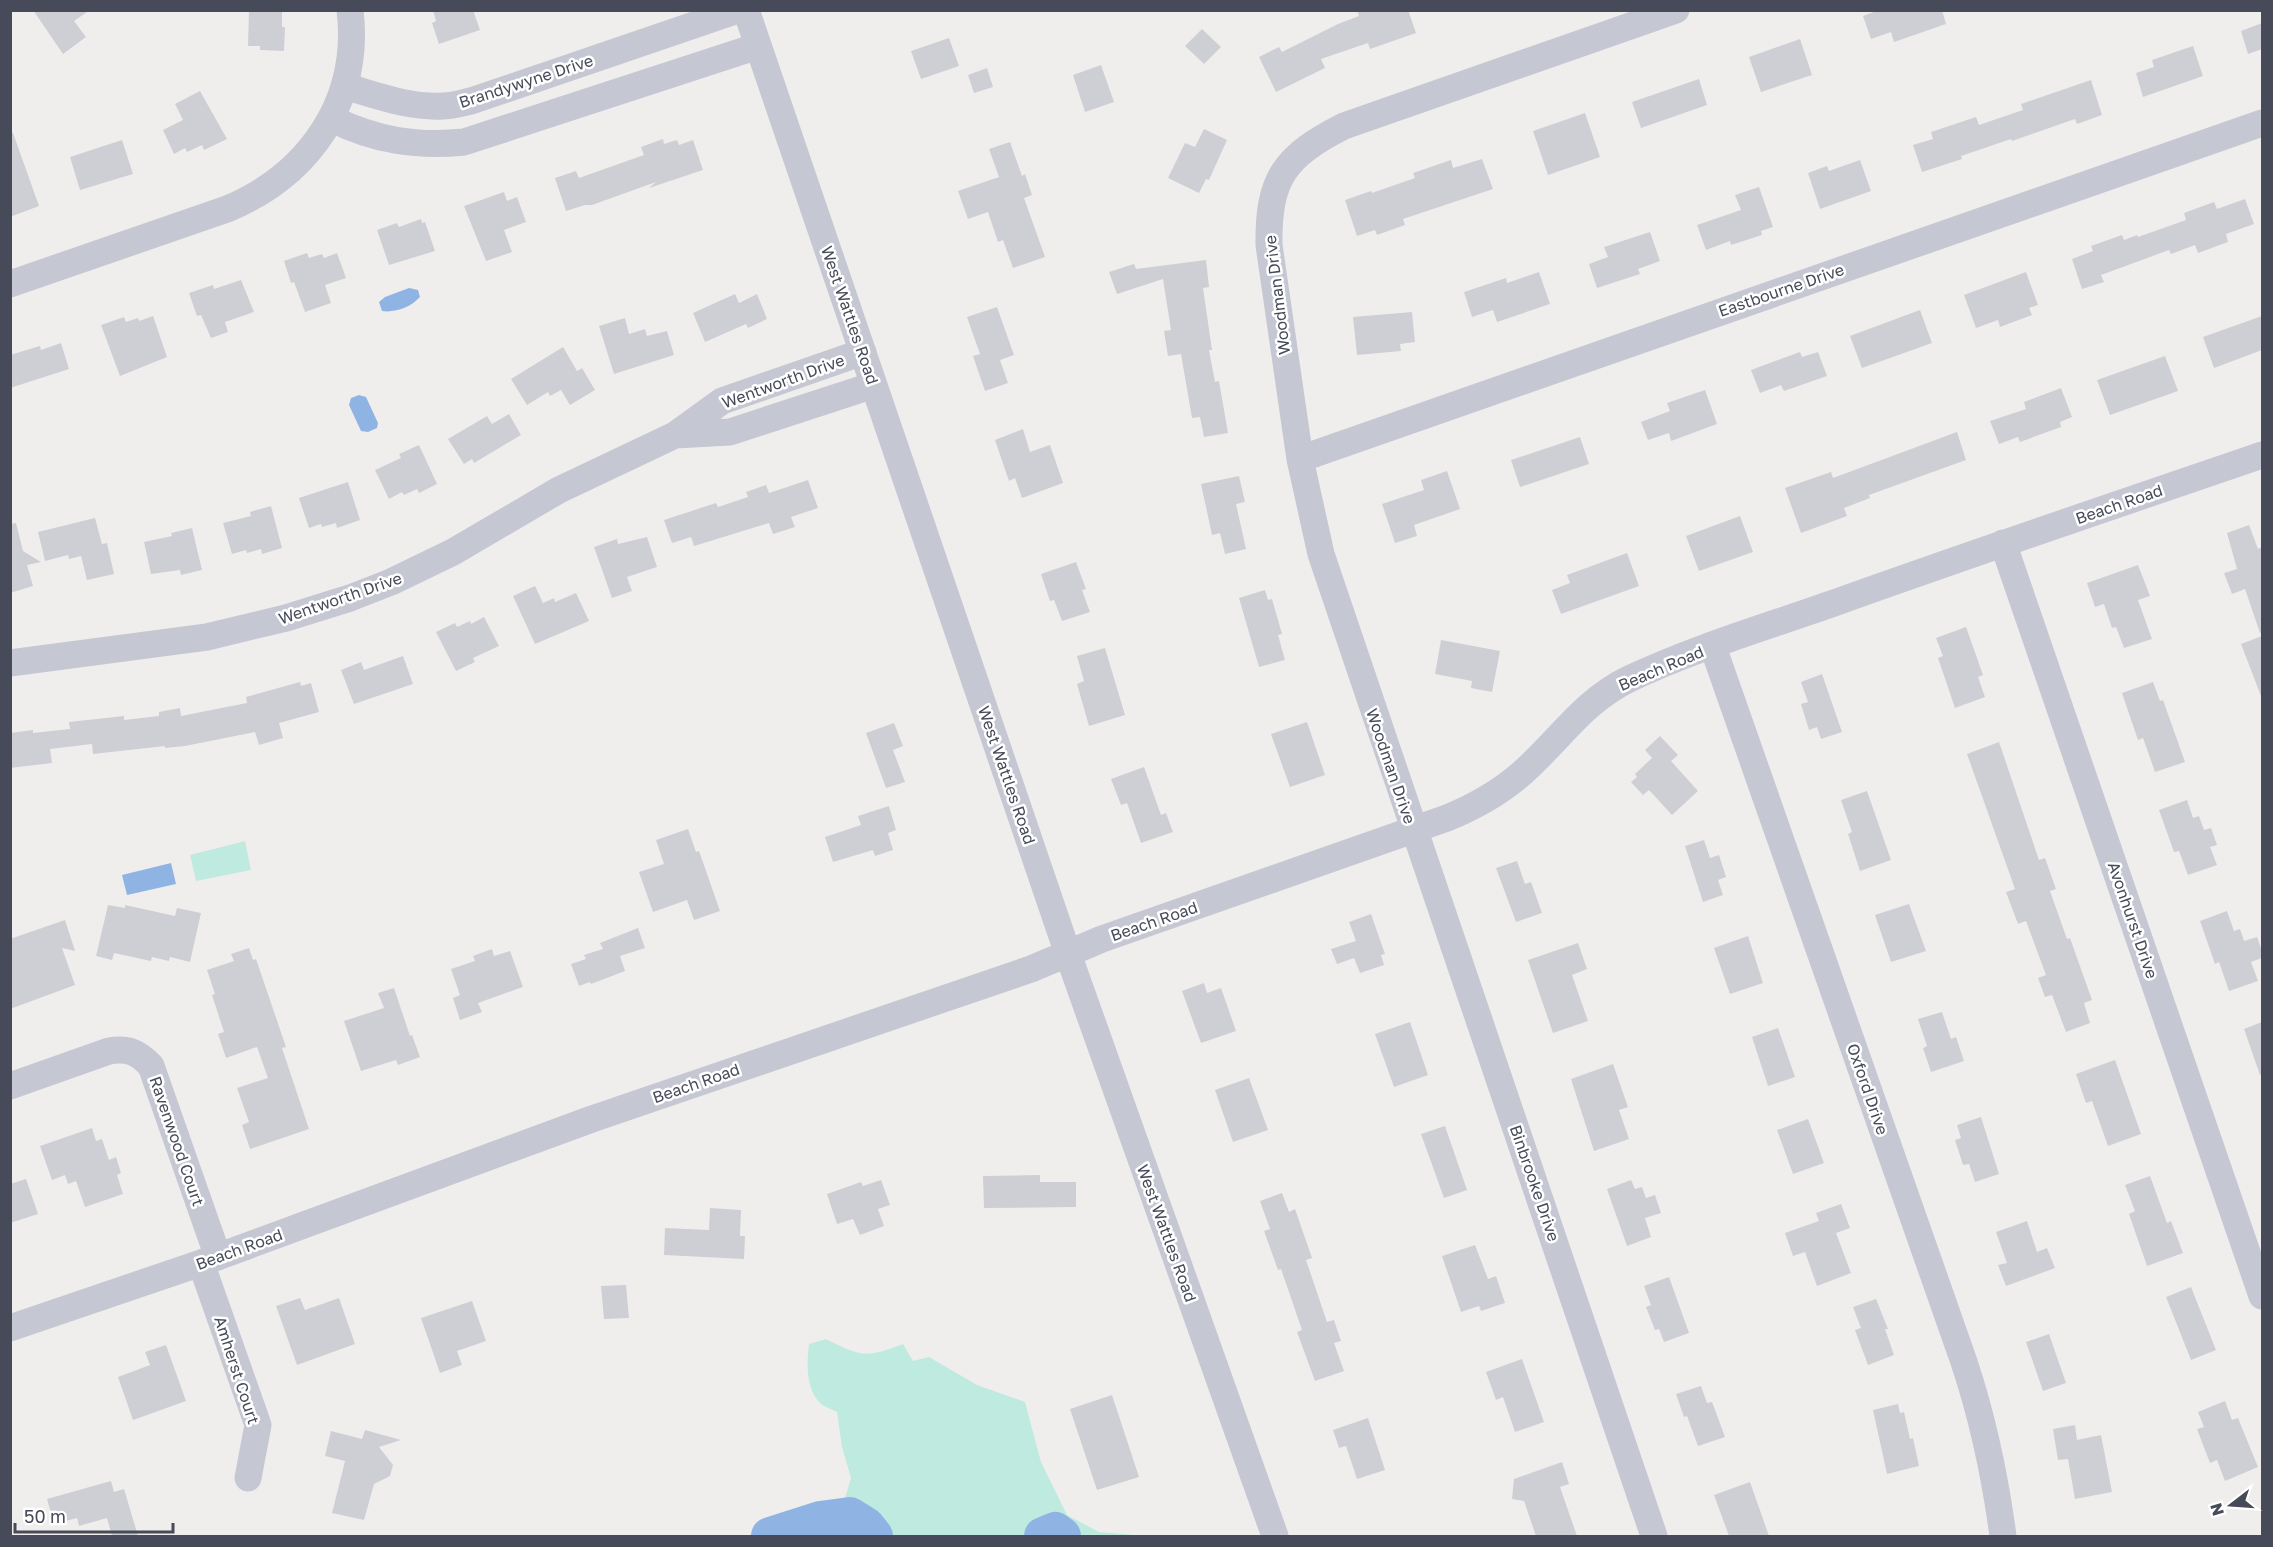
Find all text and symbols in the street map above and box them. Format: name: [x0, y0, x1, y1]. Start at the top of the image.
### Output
street label: Brandywyne Drive: [456, 50, 596, 112]
street label: Woodman Drive: [1260, 234, 1294, 356]
street label: West Wattles Road: [817, 243, 883, 387]
street label: Eastbourne Drive: [1716, 259, 1846, 321]
street label: Wentworth Drive: [719, 350, 847, 412]
street label: Beach Road: [2073, 480, 2165, 528]
street label: Wentworth Drive: [276, 568, 404, 628]
street label: Beach Road: [1615, 641, 1707, 695]
street label: West Wattles Road: [974, 703, 1040, 847]
street label: Woodman Drive: [1362, 706, 1420, 826]
street label: Avonhurst Drive: [2104, 859, 2162, 981]
street label: Beach Road: [1108, 897, 1200, 945]
street label: Oxford Drive: [1843, 1041, 1893, 1137]
street label: Beach Road: [650, 1059, 742, 1107]
street label: Ravenwood Court: [145, 1073, 209, 1209]
street label: Binbrooke Drive: [1506, 1122, 1564, 1244]
street label: West Wattles Road: [1133, 1161, 1201, 1305]
street label: Beach Road: [193, 1224, 285, 1274]
street label: Amherst Court: [210, 1314, 264, 1426]
north arrow: [2201, 1475, 2261, 1535]
scale bar: [15, 1496, 172, 1534]
text: N: [2205, 1501, 2228, 1518]
text: 50 m: [24, 1505, 66, 1527]

